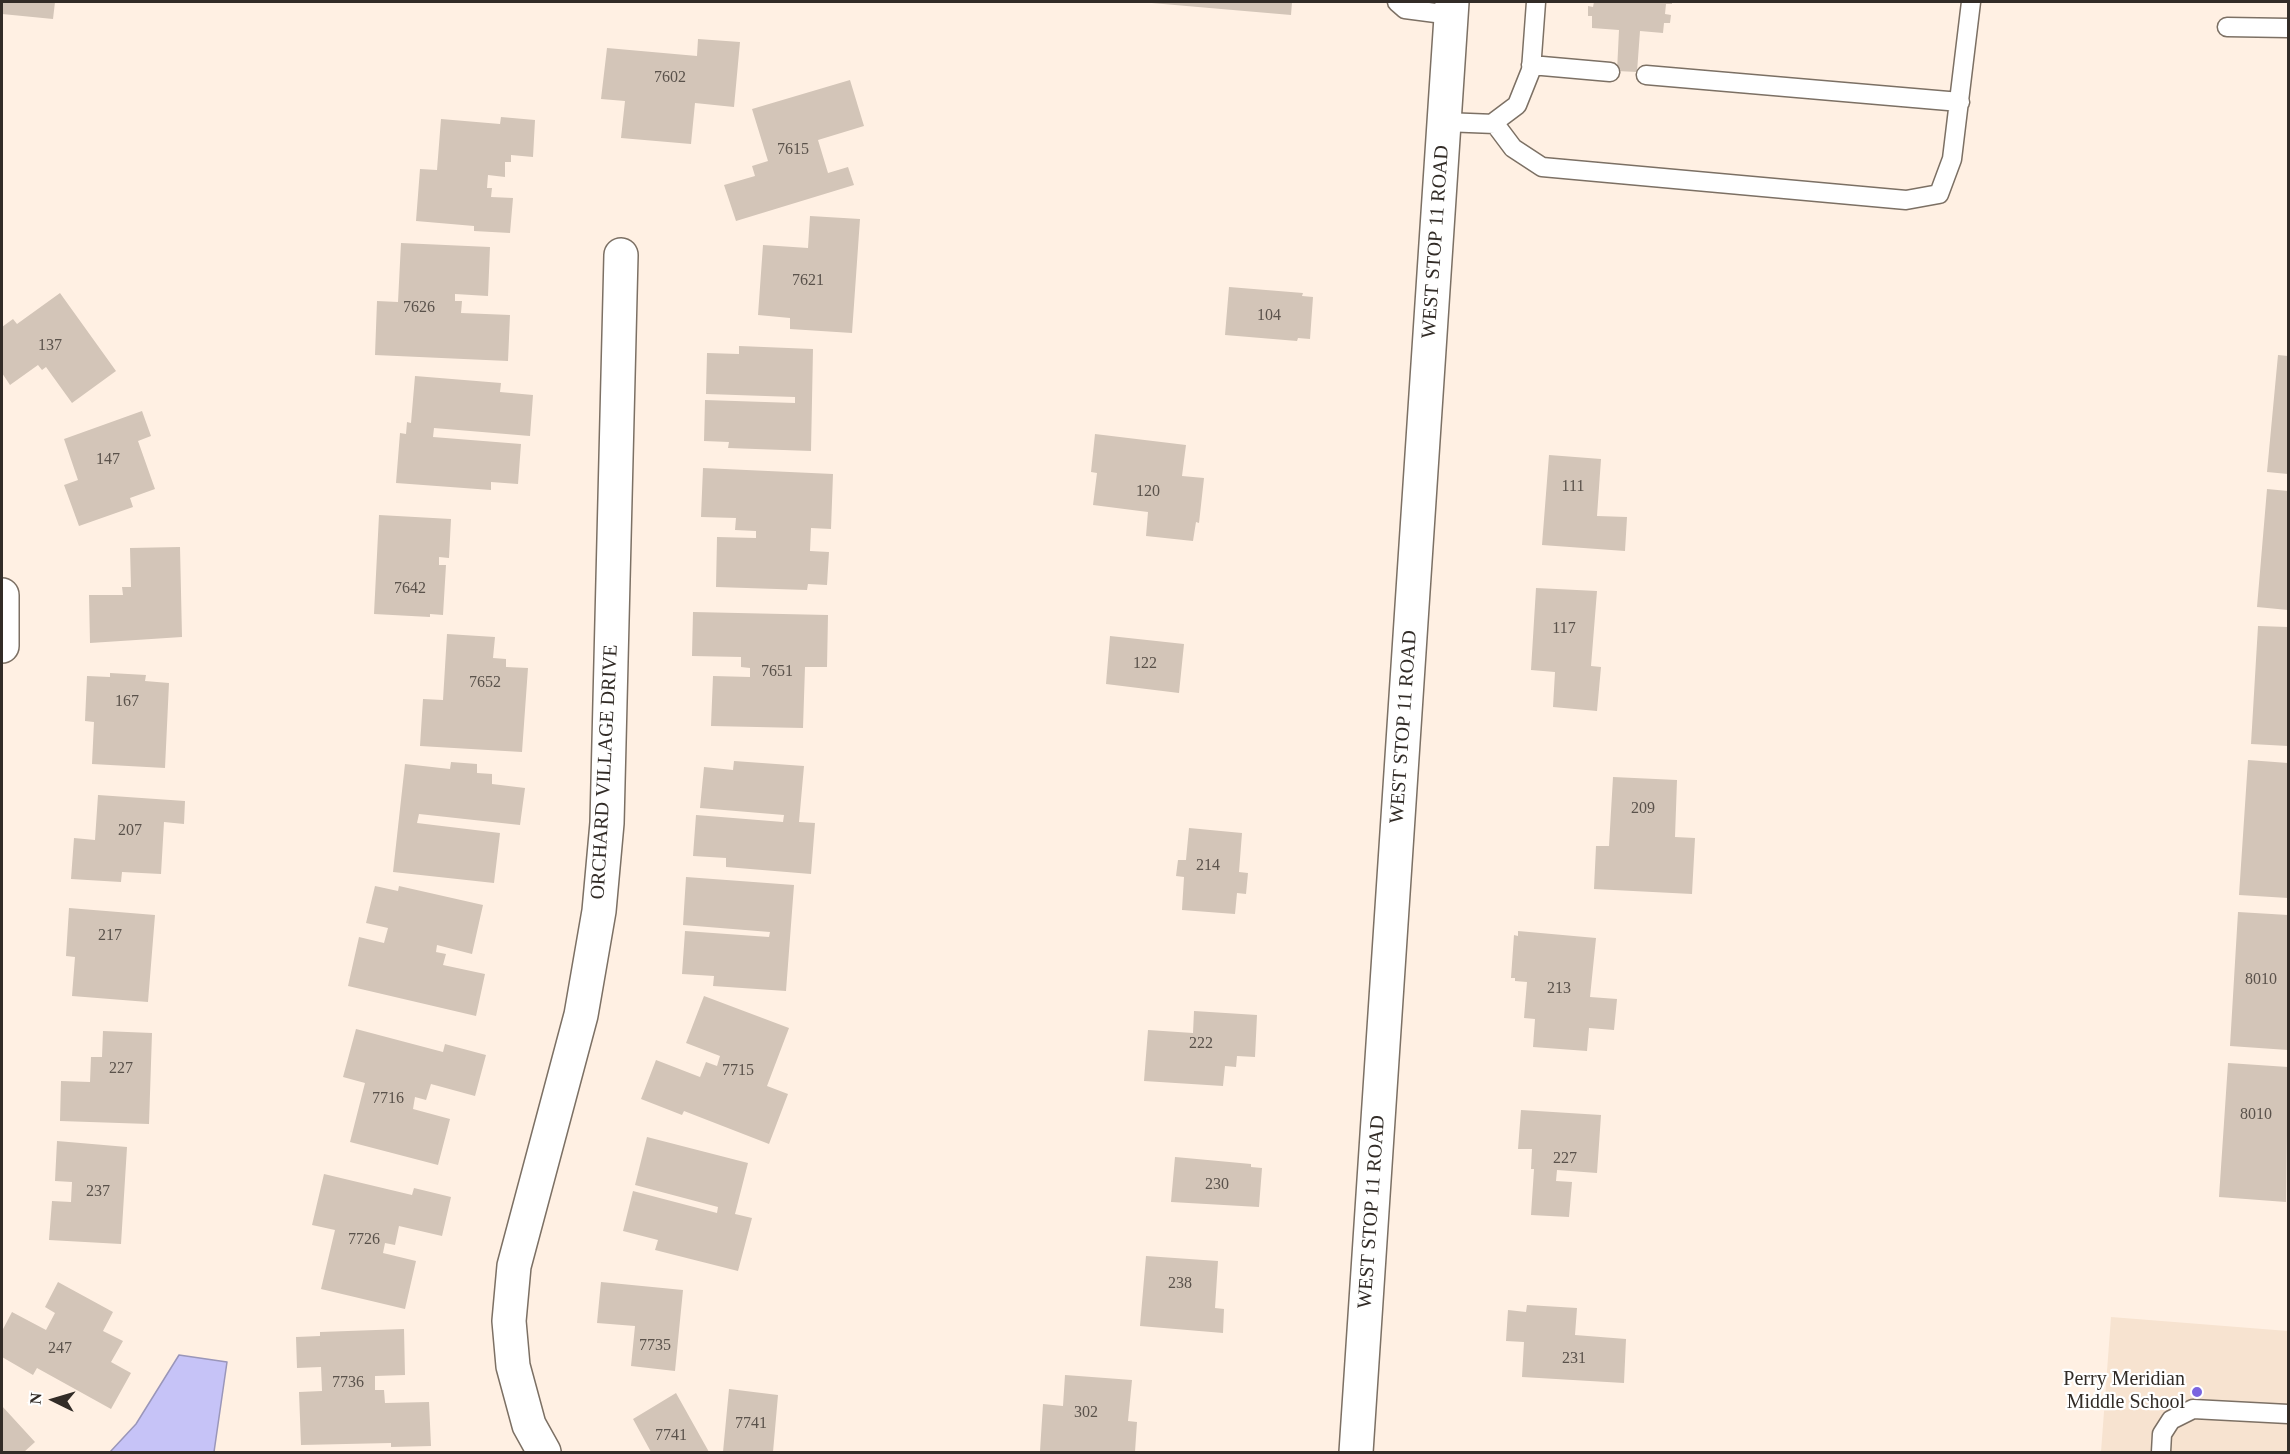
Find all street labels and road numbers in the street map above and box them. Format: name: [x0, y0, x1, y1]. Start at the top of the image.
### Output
street label: WEST STOP 11 ROAD: [1417, 144, 1455, 340]
street label: WEST STOP 11 ROAD: [1385, 629, 1423, 825]
street label: ORCHARD VILLAGE DRIVE: [586, 644, 624, 900]
street label: WEST STOP 11 ROAD: [1353, 1114, 1391, 1310]

